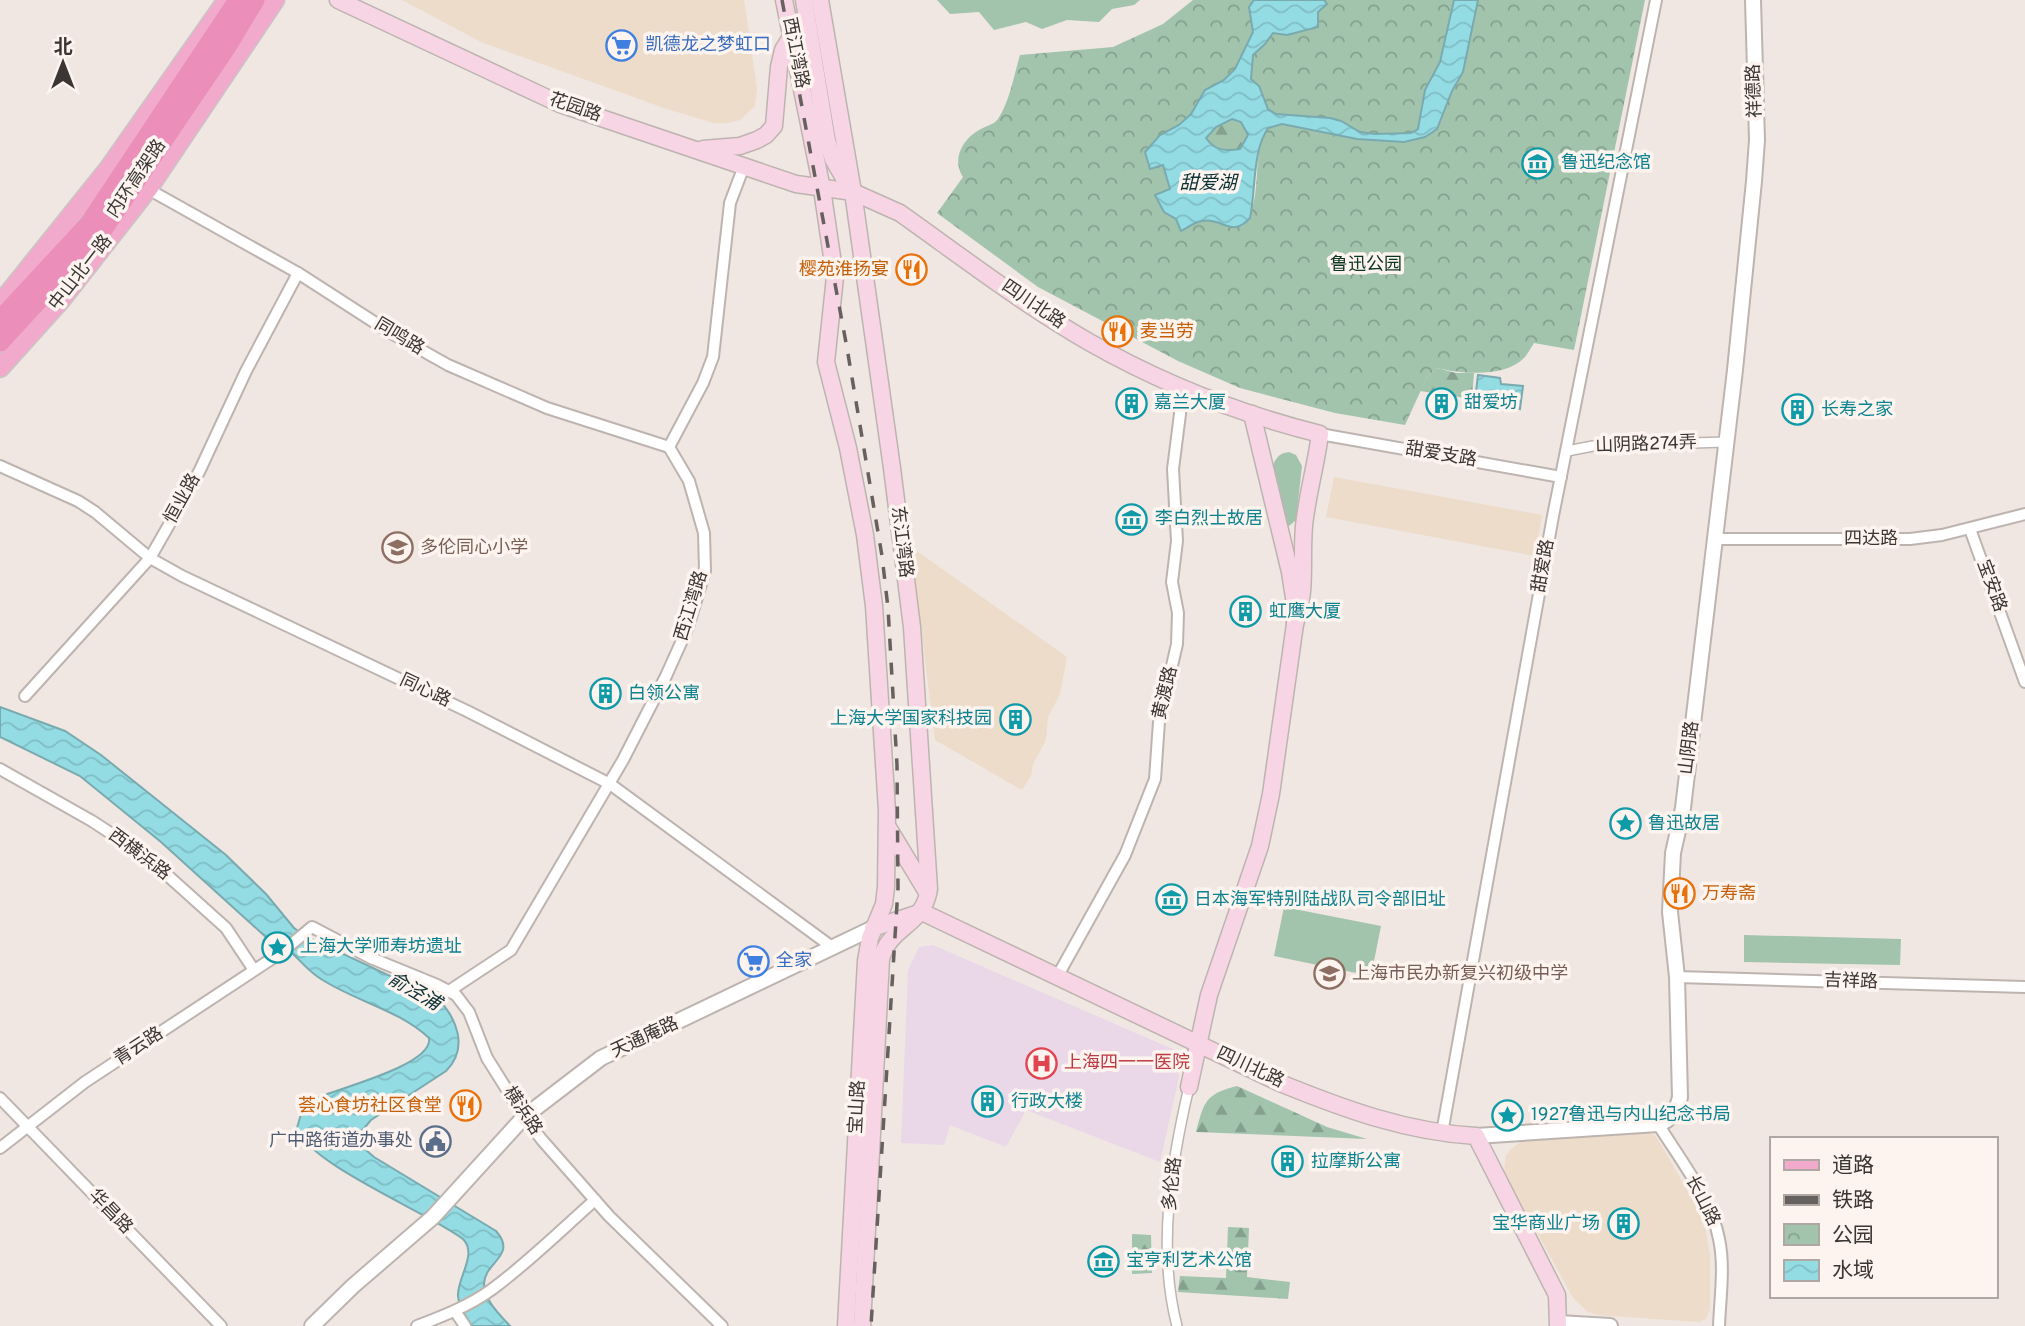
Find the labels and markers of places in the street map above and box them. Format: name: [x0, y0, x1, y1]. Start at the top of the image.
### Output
supermarket icon: 凯德龙之梦虹口: [605, 28, 639, 62]
place label: 凯德龙之梦虹口: [645, 34, 771, 57]
museum icon: 鲁迅纪念馆: [1521, 146, 1555, 180]
place label: 鲁迅纪念馆: [1561, 152, 1651, 175]
restaurant icon: 樱苑·淮扬宴: [895, 253, 929, 287]
place label: 樱苑·淮扬宴: [799, 259, 889, 282]
restaurant icon: 麦当劳: [1100, 315, 1134, 349]
place label: 麦当劳: [1140, 321, 1194, 344]
building icon: 嘉兰大厦: [1114, 386, 1148, 420]
building icon: 甜爱坊: [1424, 386, 1458, 420]
place label: 嘉兰大厦: [1154, 392, 1226, 415]
place label: 甜爱坊: [1464, 392, 1518, 415]
building icon: 长寿之家: [1781, 393, 1815, 427]
place label: 长寿之家: [1821, 399, 1893, 422]
museum icon: 李白烈士故居: [1115, 502, 1149, 536]
place label: 李白烈士故居: [1155, 508, 1263, 531]
school or university icon: 多伦同心小学: [380, 531, 414, 565]
place label: 多伦同心小学: [420, 537, 528, 560]
building icon: 虹鹰大厦: [1229, 595, 1263, 629]
place label: 虹鹰大厦: [1269, 601, 1341, 624]
building icon: 白领公寓: [588, 677, 622, 711]
place label: 白领公寓: [628, 683, 700, 706]
building icon: 上海大学国家科技园: [998, 702, 1032, 736]
place label: 上海大学国家科技园: [830, 708, 992, 731]
place icon: 鲁迅故居: [1608, 807, 1642, 841]
place label: 鲁迅故居: [1648, 813, 1720, 836]
restaurant icon: 万寿斋: [1662, 877, 1696, 911]
museum icon: 日本海军特别陆战队司令部旧址: [1154, 883, 1188, 917]
place label: 万寿斋: [1702, 883, 1756, 906]
place label: 日本海军特别陆战队司令部旧址: [1194, 889, 1446, 912]
place icon: 上海大学师寿坊遗址: [260, 930, 294, 964]
place label: 上海大学师寿坊遗址: [300, 936, 462, 959]
supermarket icon: 全家: [736, 944, 770, 978]
place label: 全家: [776, 950, 812, 973]
school or university icon: 上海市民办新复兴初级中学: [1312, 957, 1346, 991]
place label: 上海市民办新复兴初级中学: [1352, 963, 1568, 986]
hospital icon: 上海四一一医院: [1024, 1046, 1058, 1080]
place label: 上海四一一医院: [1064, 1052, 1190, 1075]
building icon: 行政大楼: [971, 1085, 1005, 1119]
restaurant icon: 荟心食坊社区食堂: [448, 1089, 482, 1123]
place label: 行政大楼: [1011, 1091, 1083, 1114]
place label: 荟心食坊社区食堂: [298, 1095, 442, 1118]
place icon: 1927·鲁迅与内山纪念书局: [1491, 1098, 1525, 1132]
place label: 1927·鲁迅与内山纪念书局: [1531, 1104, 1731, 1127]
public building icon: 广中路街道办事处: [419, 1124, 453, 1158]
place label: 广中路街道办事处: [269, 1130, 413, 1153]
building icon: 拉摩斯公寓: [1271, 1145, 1305, 1179]
place label: 拉摩斯公寓: [1311, 1151, 1401, 1174]
building icon: 宝华商业广场: [1606, 1207, 1640, 1241]
place label: 宝华商业广场: [1492, 1213, 1600, 1236]
museum icon: 宝亨利艺术公馆: [1086, 1244, 1120, 1278]
place label: 宝亨利艺术公馆: [1126, 1250, 1252, 1273]

